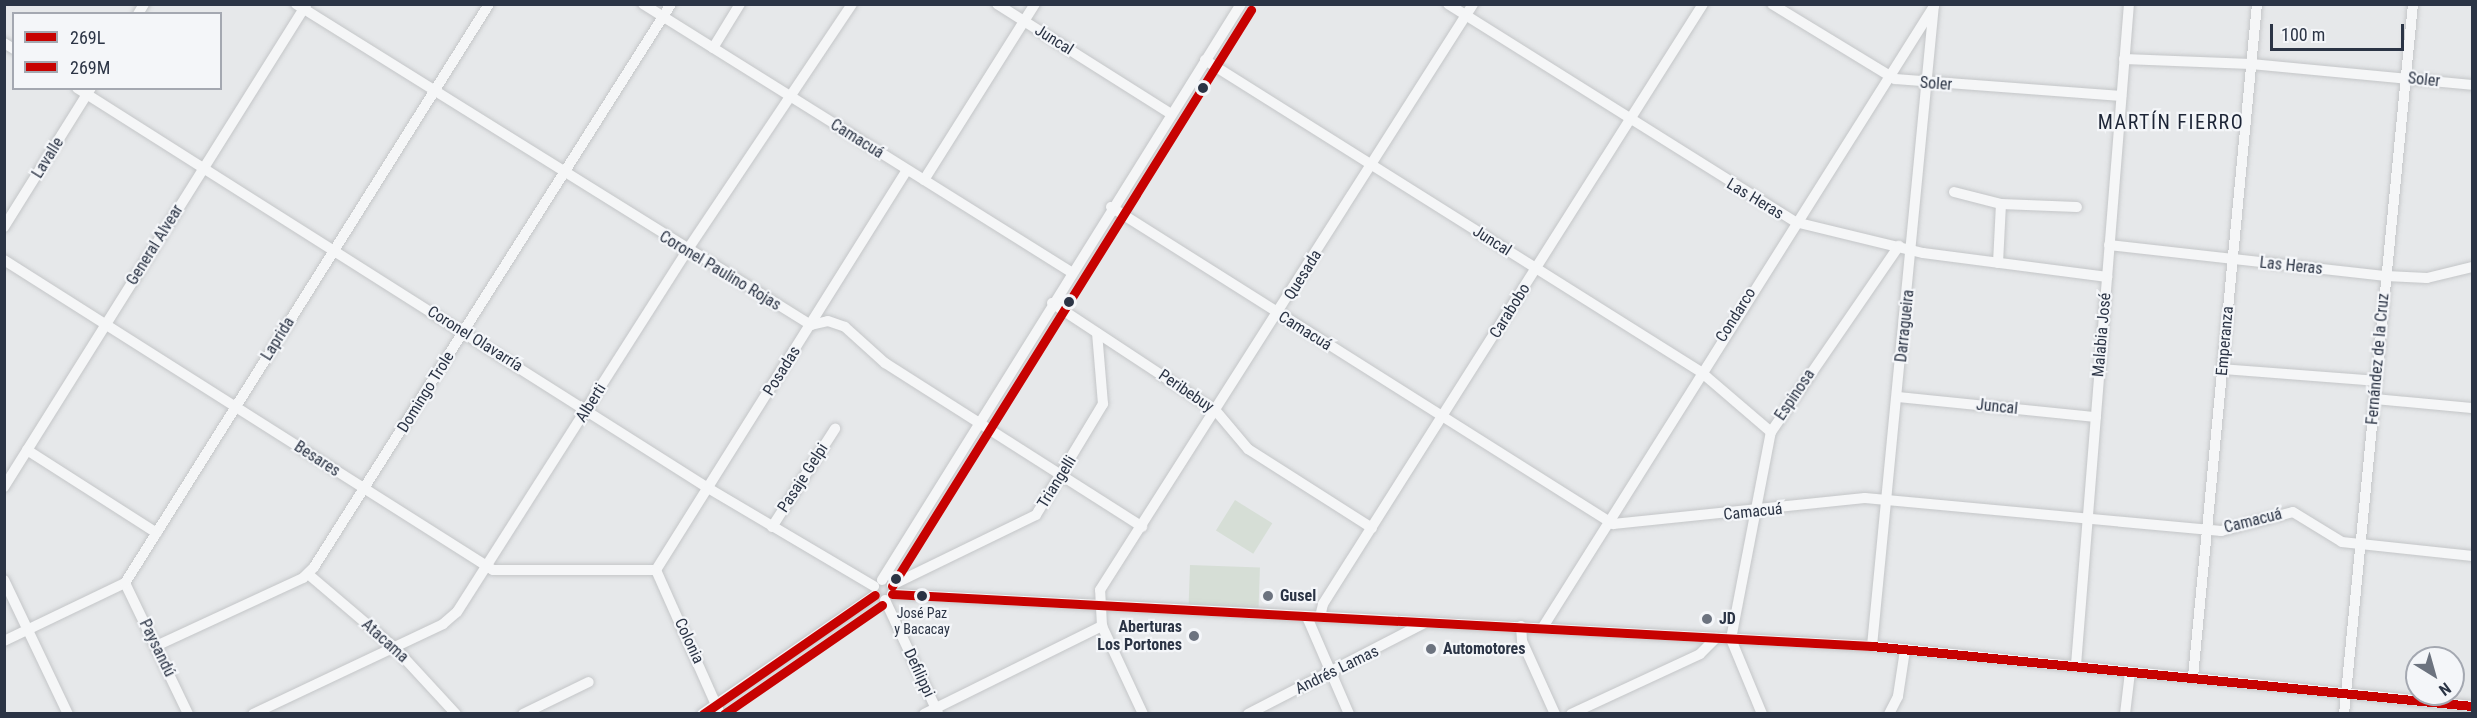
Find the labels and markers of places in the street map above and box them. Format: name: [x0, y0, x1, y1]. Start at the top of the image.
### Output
unlabelled marker: [1197, 82, 1209, 94]
unlabelled marker: [1063, 296, 1075, 308]
unlabelled marker: [890, 573, 902, 585]
place label: Gusel: [1280, 586, 1316, 606]
marker: Gusel: [1261, 589, 1275, 603]
marker: José Paz y Bacacay: [916, 590, 928, 602]
place label: José Paz y Bacacay: [894, 605, 950, 638]
place label: JD: [1719, 609, 1736, 629]
marker: JD: [1700, 612, 1714, 626]
place label: Aberturas Los Portones: [1097, 617, 1182, 655]
marker: Aberturas Los Portones: [1187, 629, 1201, 643]
place label: Automotores: [1443, 639, 1526, 659]
marker: Automotores: [1424, 642, 1438, 656]

